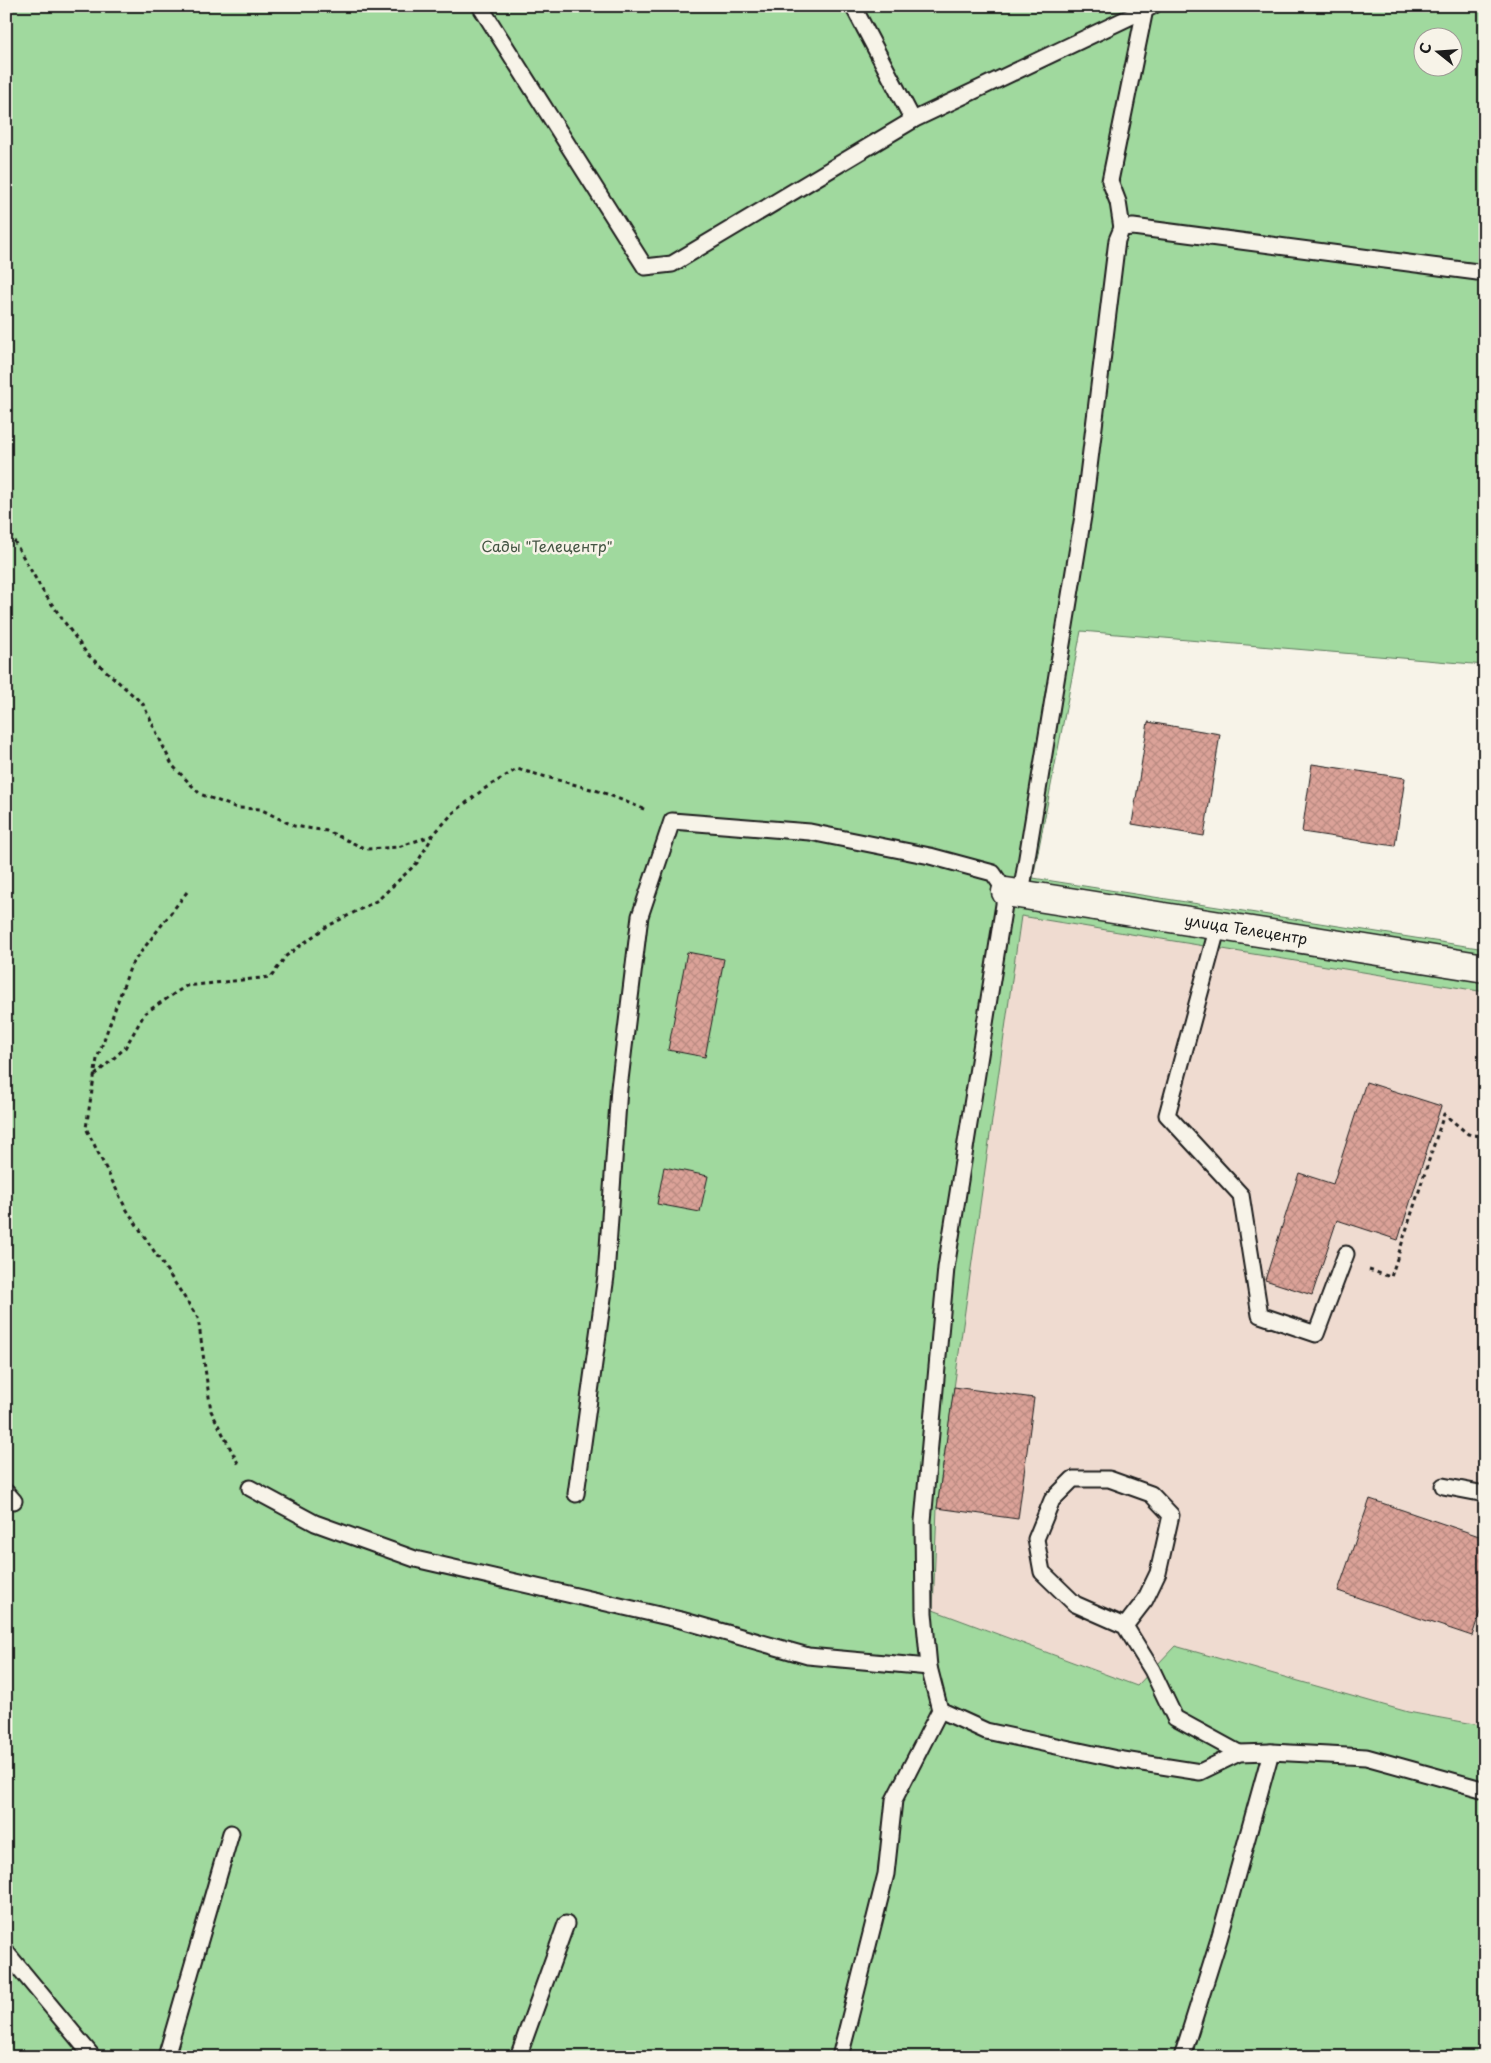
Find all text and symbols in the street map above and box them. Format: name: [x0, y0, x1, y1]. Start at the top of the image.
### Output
north arrow: [1414, 28, 1464, 78]
text: С: [1414, 40, 1437, 56]
park label: Сады "Телецентр": [481, 534, 613, 557]
street label: улица Телецентр: [1183, 907, 1309, 950]

